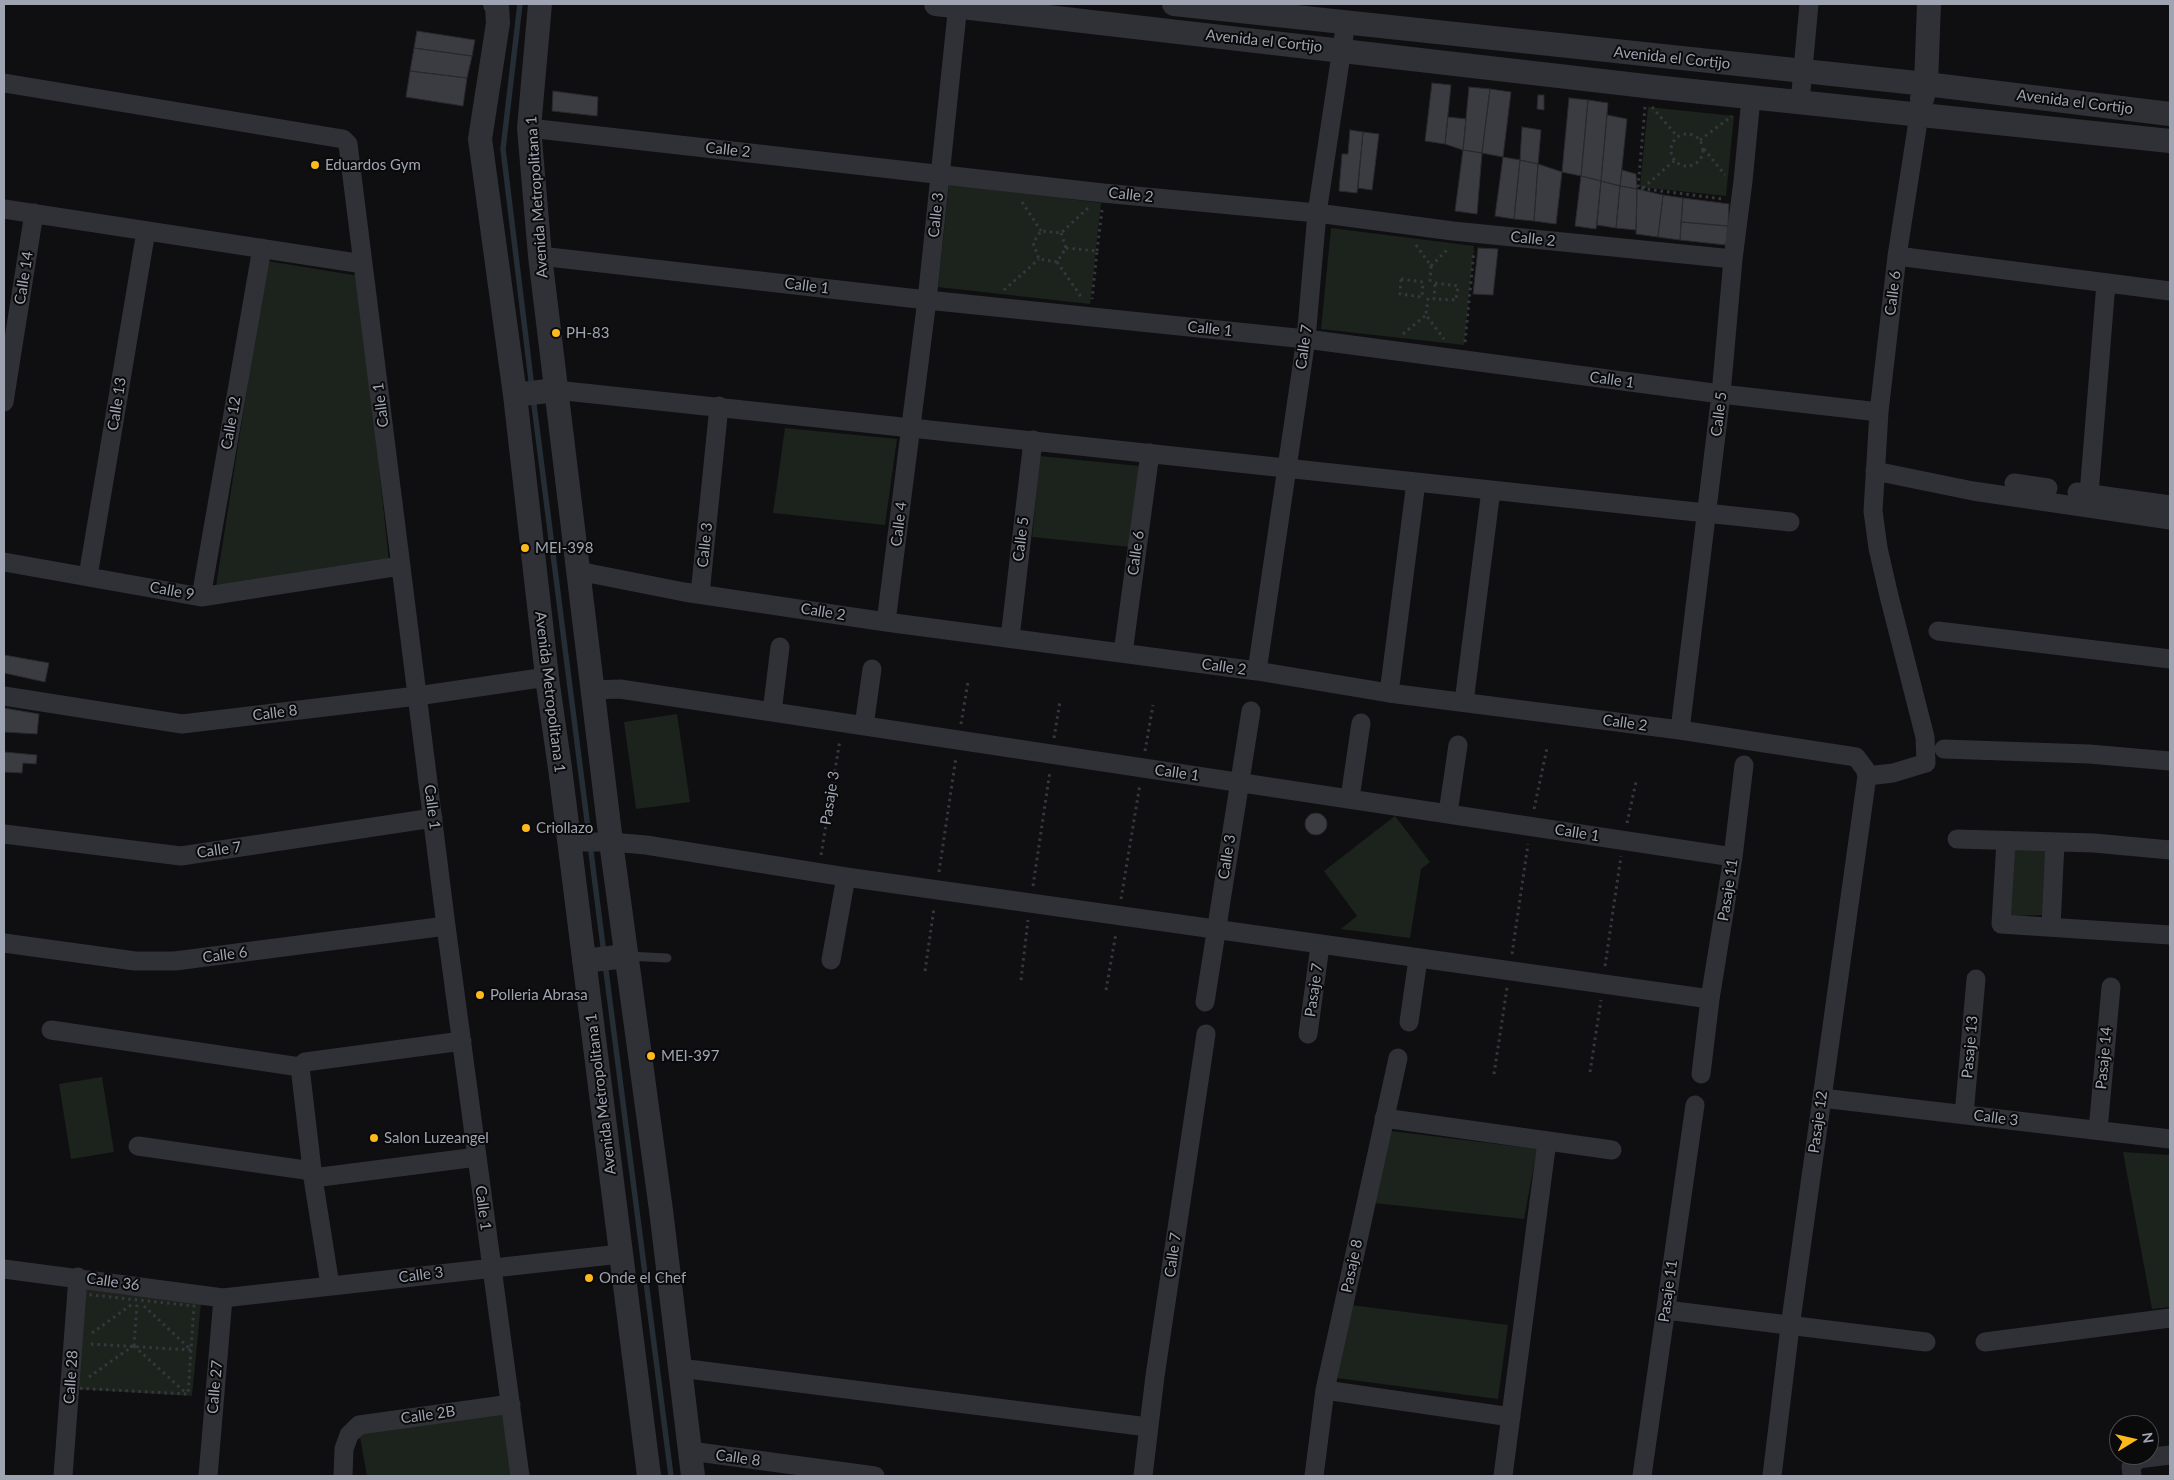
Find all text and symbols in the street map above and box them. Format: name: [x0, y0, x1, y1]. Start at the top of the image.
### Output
street label: Avenida el Cortijo: [1205, 26, 1323, 56]
street label: Avenida el Cortijo: [1613, 43, 1731, 73]
street label: Avenida el Cortijo: [2016, 86, 2134, 118]
street label: Avenida Metropolitana 1: [522, 115, 552, 279]
street label: Calle 2: [705, 139, 751, 161]
place label: Eduardos Gym: [325, 156, 421, 174]
marker: Eduardos Gym: [309, 159, 321, 171]
street label: Calle 2: [1108, 184, 1154, 206]
street label: Calle 3: [925, 192, 947, 238]
street label: Calle 2: [1510, 228, 1556, 250]
street label: Calle 14: [11, 250, 37, 306]
street label: Calle 6: [1881, 270, 1905, 316]
street label: Calle 1: [784, 274, 830, 298]
street label: Calle 1: [1187, 318, 1233, 340]
street label: Calle 7: [1292, 323, 1316, 371]
place label: PH-83: [566, 324, 609, 342]
marker: PH-83: [550, 327, 562, 339]
street label: Calle 1: [1588, 368, 1636, 392]
street label: Calle 13: [104, 376, 130, 432]
street label: Calle 1: [369, 382, 393, 428]
street label: Calle 5: [1707, 391, 1731, 437]
street label: Calle 12: [217, 395, 245, 451]
street label: Calle 4: [887, 501, 911, 547]
street label: Calle 5: [1009, 516, 1033, 562]
street label: Calle 3: [694, 522, 716, 568]
street label: Calle 6: [1124, 529, 1148, 577]
place label: MEI-398: [535, 539, 593, 557]
marker: MEI-398: [519, 542, 531, 554]
street label: Calle 9: [148, 578, 196, 604]
street label: Calle 2: [799, 600, 847, 624]
street label: Avenida Metropolitana 1: [531, 610, 569, 774]
street label: Calle 2: [1200, 655, 1248, 679]
street label: Calle 8: [252, 701, 298, 725]
street label: Calle 2: [1601, 711, 1649, 735]
street label: Calle 1: [1153, 761, 1201, 785]
street label: Pasaje 3: [817, 770, 843, 826]
street label: Calle 1: [420, 784, 444, 830]
place label: Criollazo: [536, 819, 593, 837]
street label: Calle 1: [1553, 821, 1601, 845]
marker: Criollazo: [520, 822, 532, 834]
street label: Calle 3: [1215, 833, 1239, 881]
street label: Calle 7: [195, 838, 243, 862]
street label: Pasaje 11: [1714, 858, 1742, 922]
street label: Calle 6: [202, 943, 248, 967]
street label: Pasaje 7: [1301, 962, 1327, 1018]
place label: Polleria Abrasa: [490, 986, 588, 1004]
marker: Polleria Abrasa: [474, 989, 486, 1001]
street label: Avenida Metropolitana 1: [582, 1012, 620, 1176]
street label: Pasaje 13: [1958, 1015, 1982, 1079]
street label: Pasaje 14: [2092, 1026, 2116, 1090]
place label: MEI-397: [661, 1047, 719, 1065]
marker: MEI-397: [645, 1050, 657, 1062]
street label: Pasaje 12: [1805, 1090, 1831, 1154]
street label: Calle 3: [1973, 1106, 2019, 1130]
place label: Salon Luzeangel: [384, 1129, 489, 1147]
marker: Salon Luzeangel: [368, 1132, 380, 1144]
street label: Calle 1: [471, 1185, 495, 1231]
street label: Calle 7: [1161, 1231, 1185, 1279]
street label: Pasaje 8: [1338, 1238, 1366, 1294]
street label: Pasaje 11: [1655, 1259, 1681, 1323]
street label: Calle 3: [398, 1263, 444, 1287]
street label: Calle 36: [85, 1269, 141, 1295]
place label: Onde el Chef: [599, 1269, 686, 1287]
marker: Onde el Chef: [583, 1272, 595, 1284]
street label: Calle 28: [60, 1350, 82, 1404]
street label: Calle 27: [204, 1359, 226, 1415]
street label: Calle 2B: [400, 1402, 456, 1428]
north arrow: [2109, 1415, 2159, 1465]
text: N: [2139, 1431, 2158, 1444]
street label: Calle 8: [714, 1446, 762, 1470]

